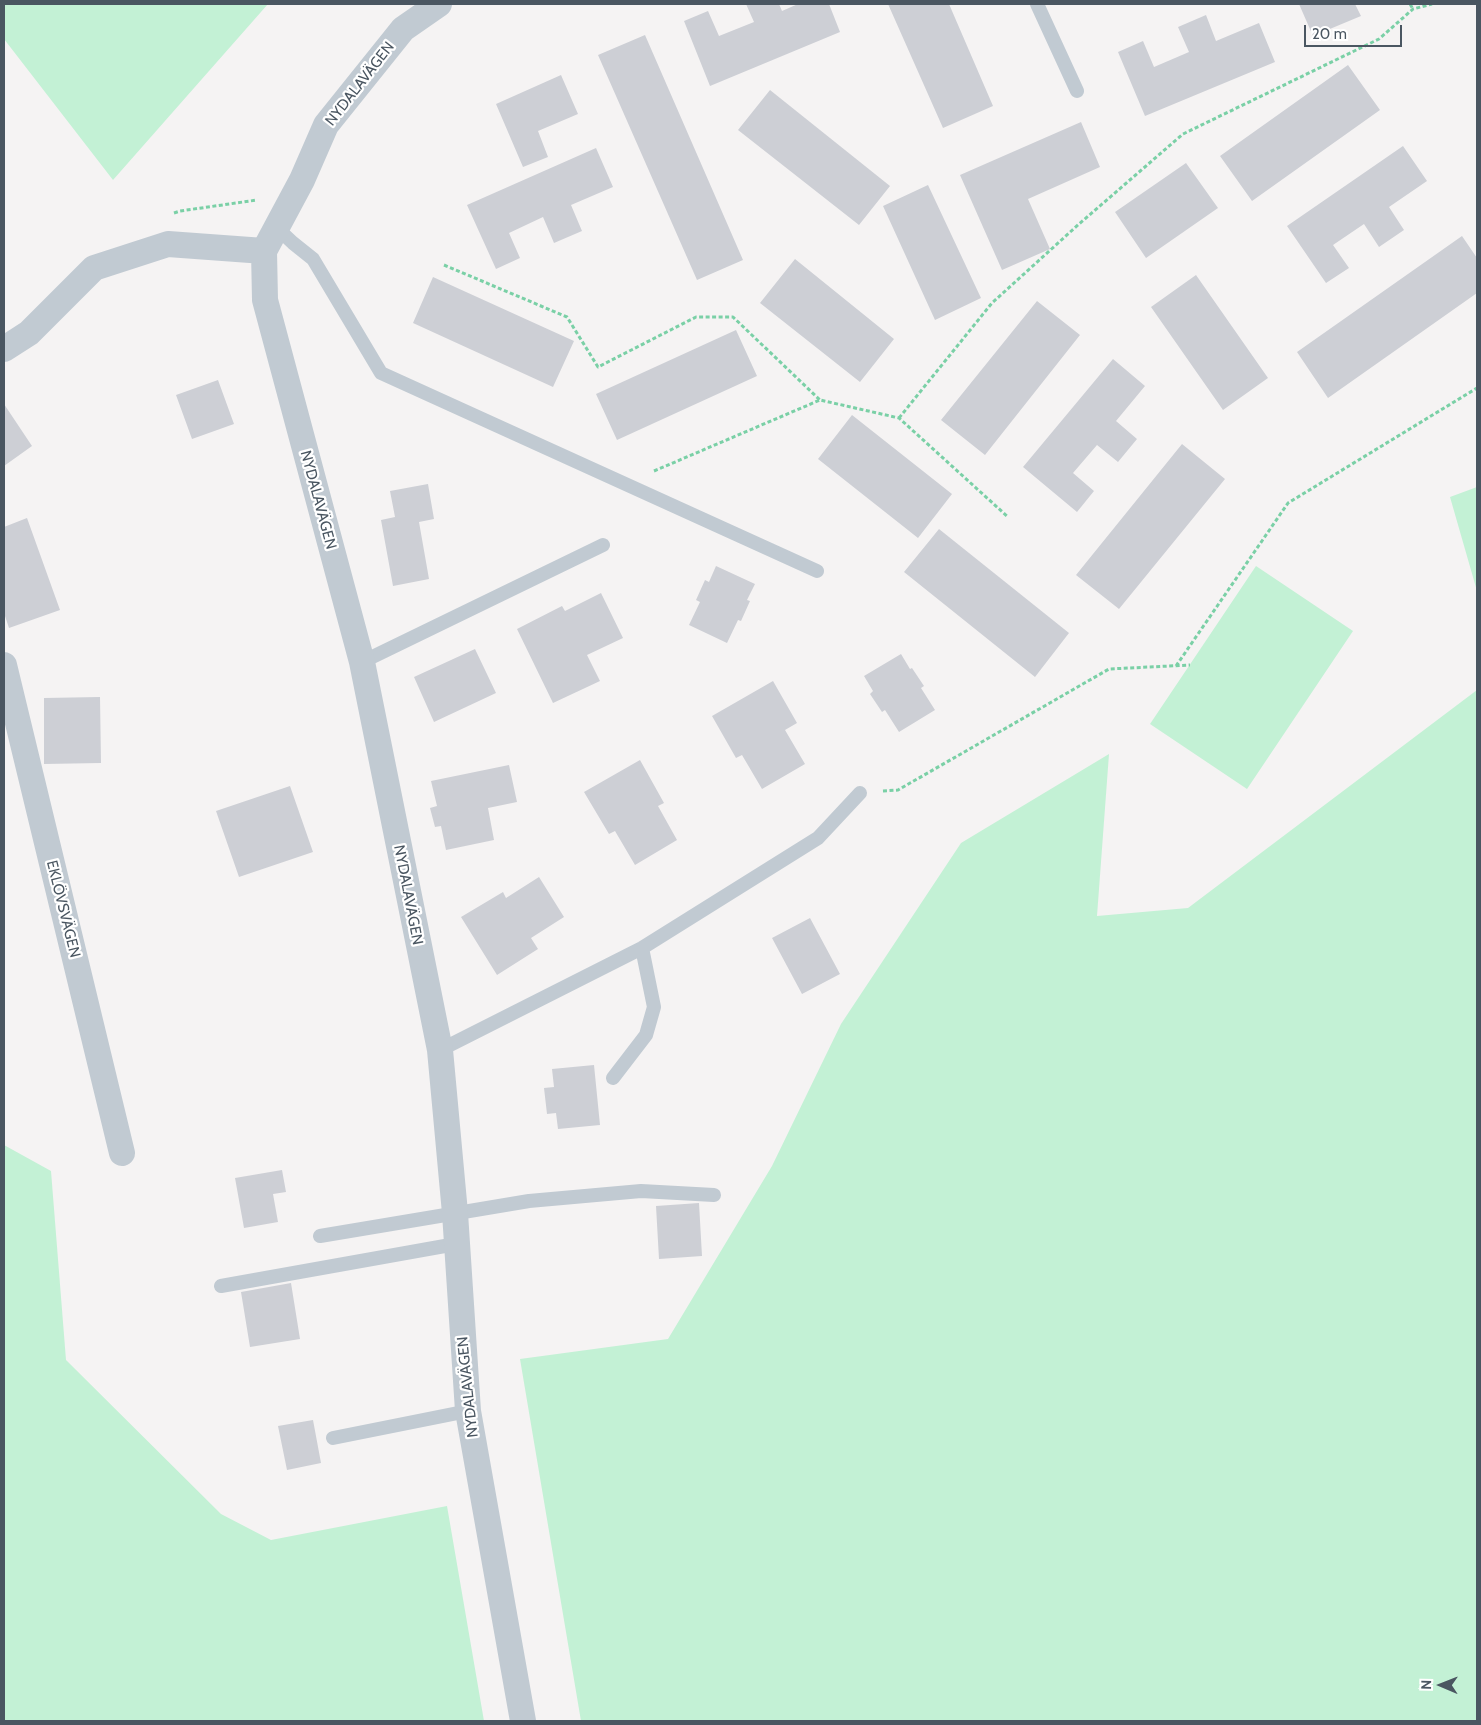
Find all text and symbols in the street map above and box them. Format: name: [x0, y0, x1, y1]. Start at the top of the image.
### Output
scale bar: [1306, 15, 1404, 47]
text: 20 m: [1312, 25, 1347, 43]
street label: NYDALAVÄGEN: [322, 38, 398, 130]
street label: NYDALAVÄGEN: [296, 449, 340, 551]
street label: NYDALAVÄGEN: [389, 843, 427, 947]
street label: EKLÖVSVÄGEN: [42, 858, 84, 960]
street label: NYDALAVÄGEN: [454, 1336, 482, 1438]
north arrow: [1416, 1660, 1466, 1710]
text: N: [1417, 1680, 1435, 1690]

